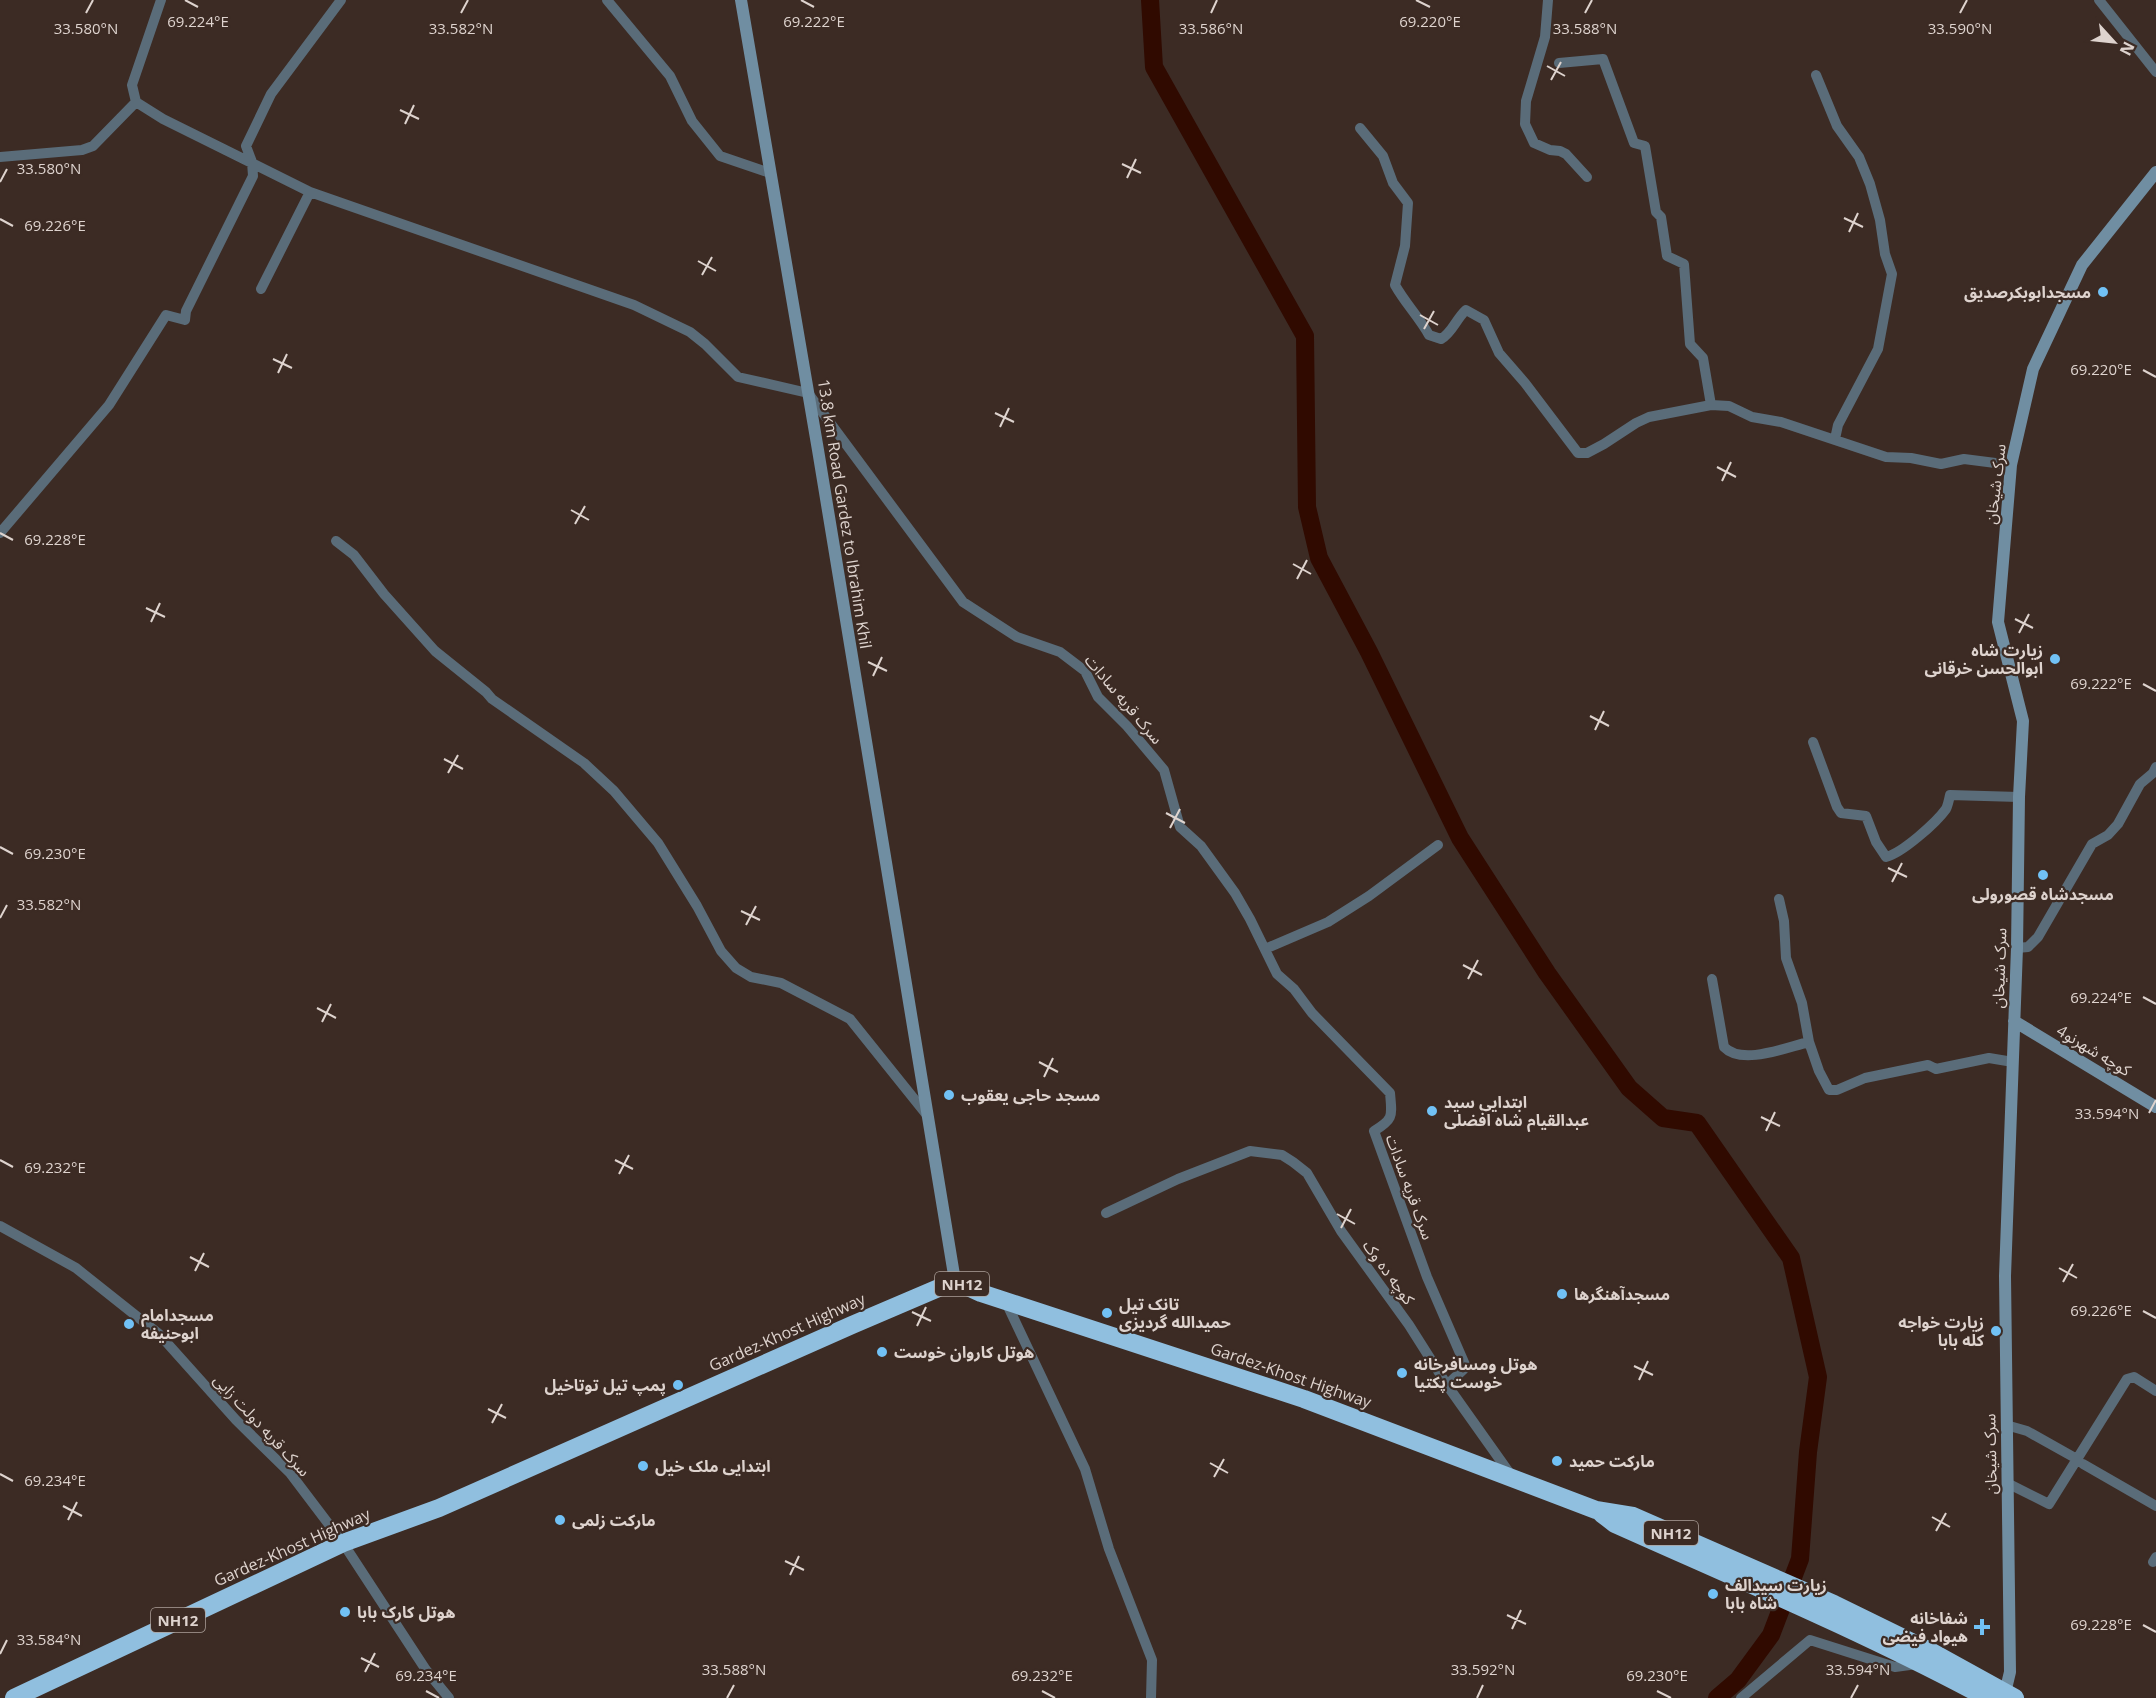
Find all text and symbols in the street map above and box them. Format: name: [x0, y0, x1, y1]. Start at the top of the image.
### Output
text: 69.224°E: [167, 11, 229, 31]
text: 69.222°E: [783, 11, 845, 31]
text: 69.220°E: [1399, 11, 1461, 31]
north arrow: [2084, 12, 2144, 72]
text: 33.580°N: [54, 18, 118, 38]
text: 33.582°N: [429, 18, 493, 38]
text: 33.586°N: [1179, 18, 1243, 38]
text: 33.588°N: [1553, 18, 1617, 38]
text: 33.590°N: [1928, 18, 1992, 38]
text: N: [2115, 38, 2140, 60]
text: 33.580°N: [17, 158, 81, 178]
text: 69.226°E: [24, 215, 86, 235]
place label: مسجدابوبکرصدیق: [1964, 281, 2091, 303]
marker: مسجدابوبکرصدیق: [2096, 285, 2110, 299]
text: 69.220°E: [2070, 359, 2132, 379]
street label: 13.8 km Road Gardez to Ibrahim Khil: [813, 378, 877, 650]
street label: سرک شیخان: [1979, 443, 2011, 525]
text: 69.228°E: [24, 529, 86, 549]
place label: زیارت شاه ابوالحسن خرقانی: [1924, 639, 2043, 679]
street label: سرک قریه سادات: [1080, 650, 1168, 748]
marker: زیارت شاه ابوالحسن خرقانی: [2048, 652, 2062, 666]
text: 69.222°E: [2070, 673, 2132, 693]
text: 69.230°E: [24, 843, 86, 863]
marker: مسجدشاه قصورولی: [2036, 868, 2050, 882]
place label: مسجدشاه قصورولی: [1972, 883, 2114, 905]
text: 33.582°N: [17, 894, 81, 914]
street label: سرک شیخان: [1987, 927, 2011, 1009]
text: 69.224°E: [2070, 987, 2132, 1007]
street label: کوچه شهرنو4: [2053, 1019, 2136, 1081]
place label: مسجد حاجی یعقوب: [961, 1084, 1100, 1106]
marker: مسجد حاجی یعقوب: [942, 1088, 956, 1102]
place label: ابتدایی سید عبدالقیام شاه افضلی: [1444, 1091, 1589, 1132]
text: 33.594°N: [2075, 1103, 2139, 1123]
marker: ابتدایی سید عبدالقیام شاه افضلی: [1425, 1104, 1439, 1118]
street label: سرک قریه سادات: [1381, 1131, 1439, 1243]
text: 69.232°E: [24, 1157, 86, 1177]
street label: کوچه ده وک: [1358, 1235, 1420, 1309]
road number: NH12: [935, 1272, 989, 1296]
place label: مسجدآهنگرها: [1574, 1283, 1670, 1305]
street label: Gardez-Khost Highway: [705, 1287, 869, 1376]
marker: مسجدآهنگرها: [1555, 1287, 1569, 1301]
place label: تانک تیل حمیدالله گردیزی: [1119, 1293, 1231, 1333]
text: 69.226°E: [2070, 1300, 2132, 1320]
place label: مسجدامام ابوحنیفه: [141, 1304, 214, 1344]
marker: تانک تیل حمیدالله گردیزی: [1100, 1306, 1114, 1320]
place label: زیارت خواجه کله بابا: [1898, 1311, 1985, 1351]
marker: مسجدامام ابوحنیفه: [122, 1317, 136, 1331]
marker: زیارت خواجه کله بابا: [1989, 1324, 2003, 1338]
street label: Gardez-Khost Highway: [1208, 1337, 1375, 1413]
place label: هوتل کاروان خوست: [894, 1341, 1034, 1363]
marker: هوتل کاروان خوست: [875, 1345, 889, 1359]
place label: هوتل ومسافرخانه خوست پکتیا: [1414, 1353, 1538, 1393]
marker: هوتل ومسافرخانه خوست پکتیا: [1395, 1366, 1409, 1380]
street label: سرک قریه دولت زایی: [209, 1369, 315, 1481]
place label: پمپ تیل توتاخیل: [545, 1374, 666, 1396]
marker: پمپ تیل توتاخیل: [671, 1378, 685, 1392]
street label: سرک شیخان: [1978, 1413, 2002, 1495]
place label: مارکت حمید: [1569, 1450, 1655, 1472]
marker: مارکت حمید: [1550, 1454, 1564, 1468]
place label: ابتدایی ملک خیل: [655, 1455, 771, 1477]
marker: ابتدایی ملک خیل: [636, 1459, 650, 1473]
text: 69.234°E: [24, 1470, 86, 1490]
street label: Gardez-Khost Highway: [210, 1502, 374, 1591]
place label: مارکت زلمی: [572, 1509, 656, 1531]
marker: مارکت زلمی: [553, 1513, 567, 1527]
road number: NH12: [1644, 1521, 1698, 1545]
place label: زیارت سیدالف شاه بابا: [1725, 1574, 1827, 1614]
marker: زیارت سیدالف شاه بابا: [1706, 1587, 1720, 1601]
place label: هوتل کارک بابا: [357, 1601, 455, 1623]
marker: هوتل کارک بابا: [338, 1605, 352, 1619]
place label: شفاخانه هیواد فیضی: [1883, 1607, 1968, 1647]
road number: NH12: [151, 1608, 205, 1632]
text: 69.228°E: [2070, 1614, 2132, 1634]
marker: شفاخانه هیواد فیضی: [1973, 1618, 1991, 1636]
text: 33.584°N: [17, 1629, 81, 1649]
text: 33.588°N: [702, 1659, 766, 1679]
text: 33.592°N: [1451, 1659, 1515, 1679]
text: 33.594°N: [1826, 1659, 1890, 1679]
text: 69.234°E: [395, 1665, 457, 1685]
text: 69.232°E: [1011, 1665, 1073, 1685]
text: 69.230°E: [1626, 1665, 1688, 1685]

